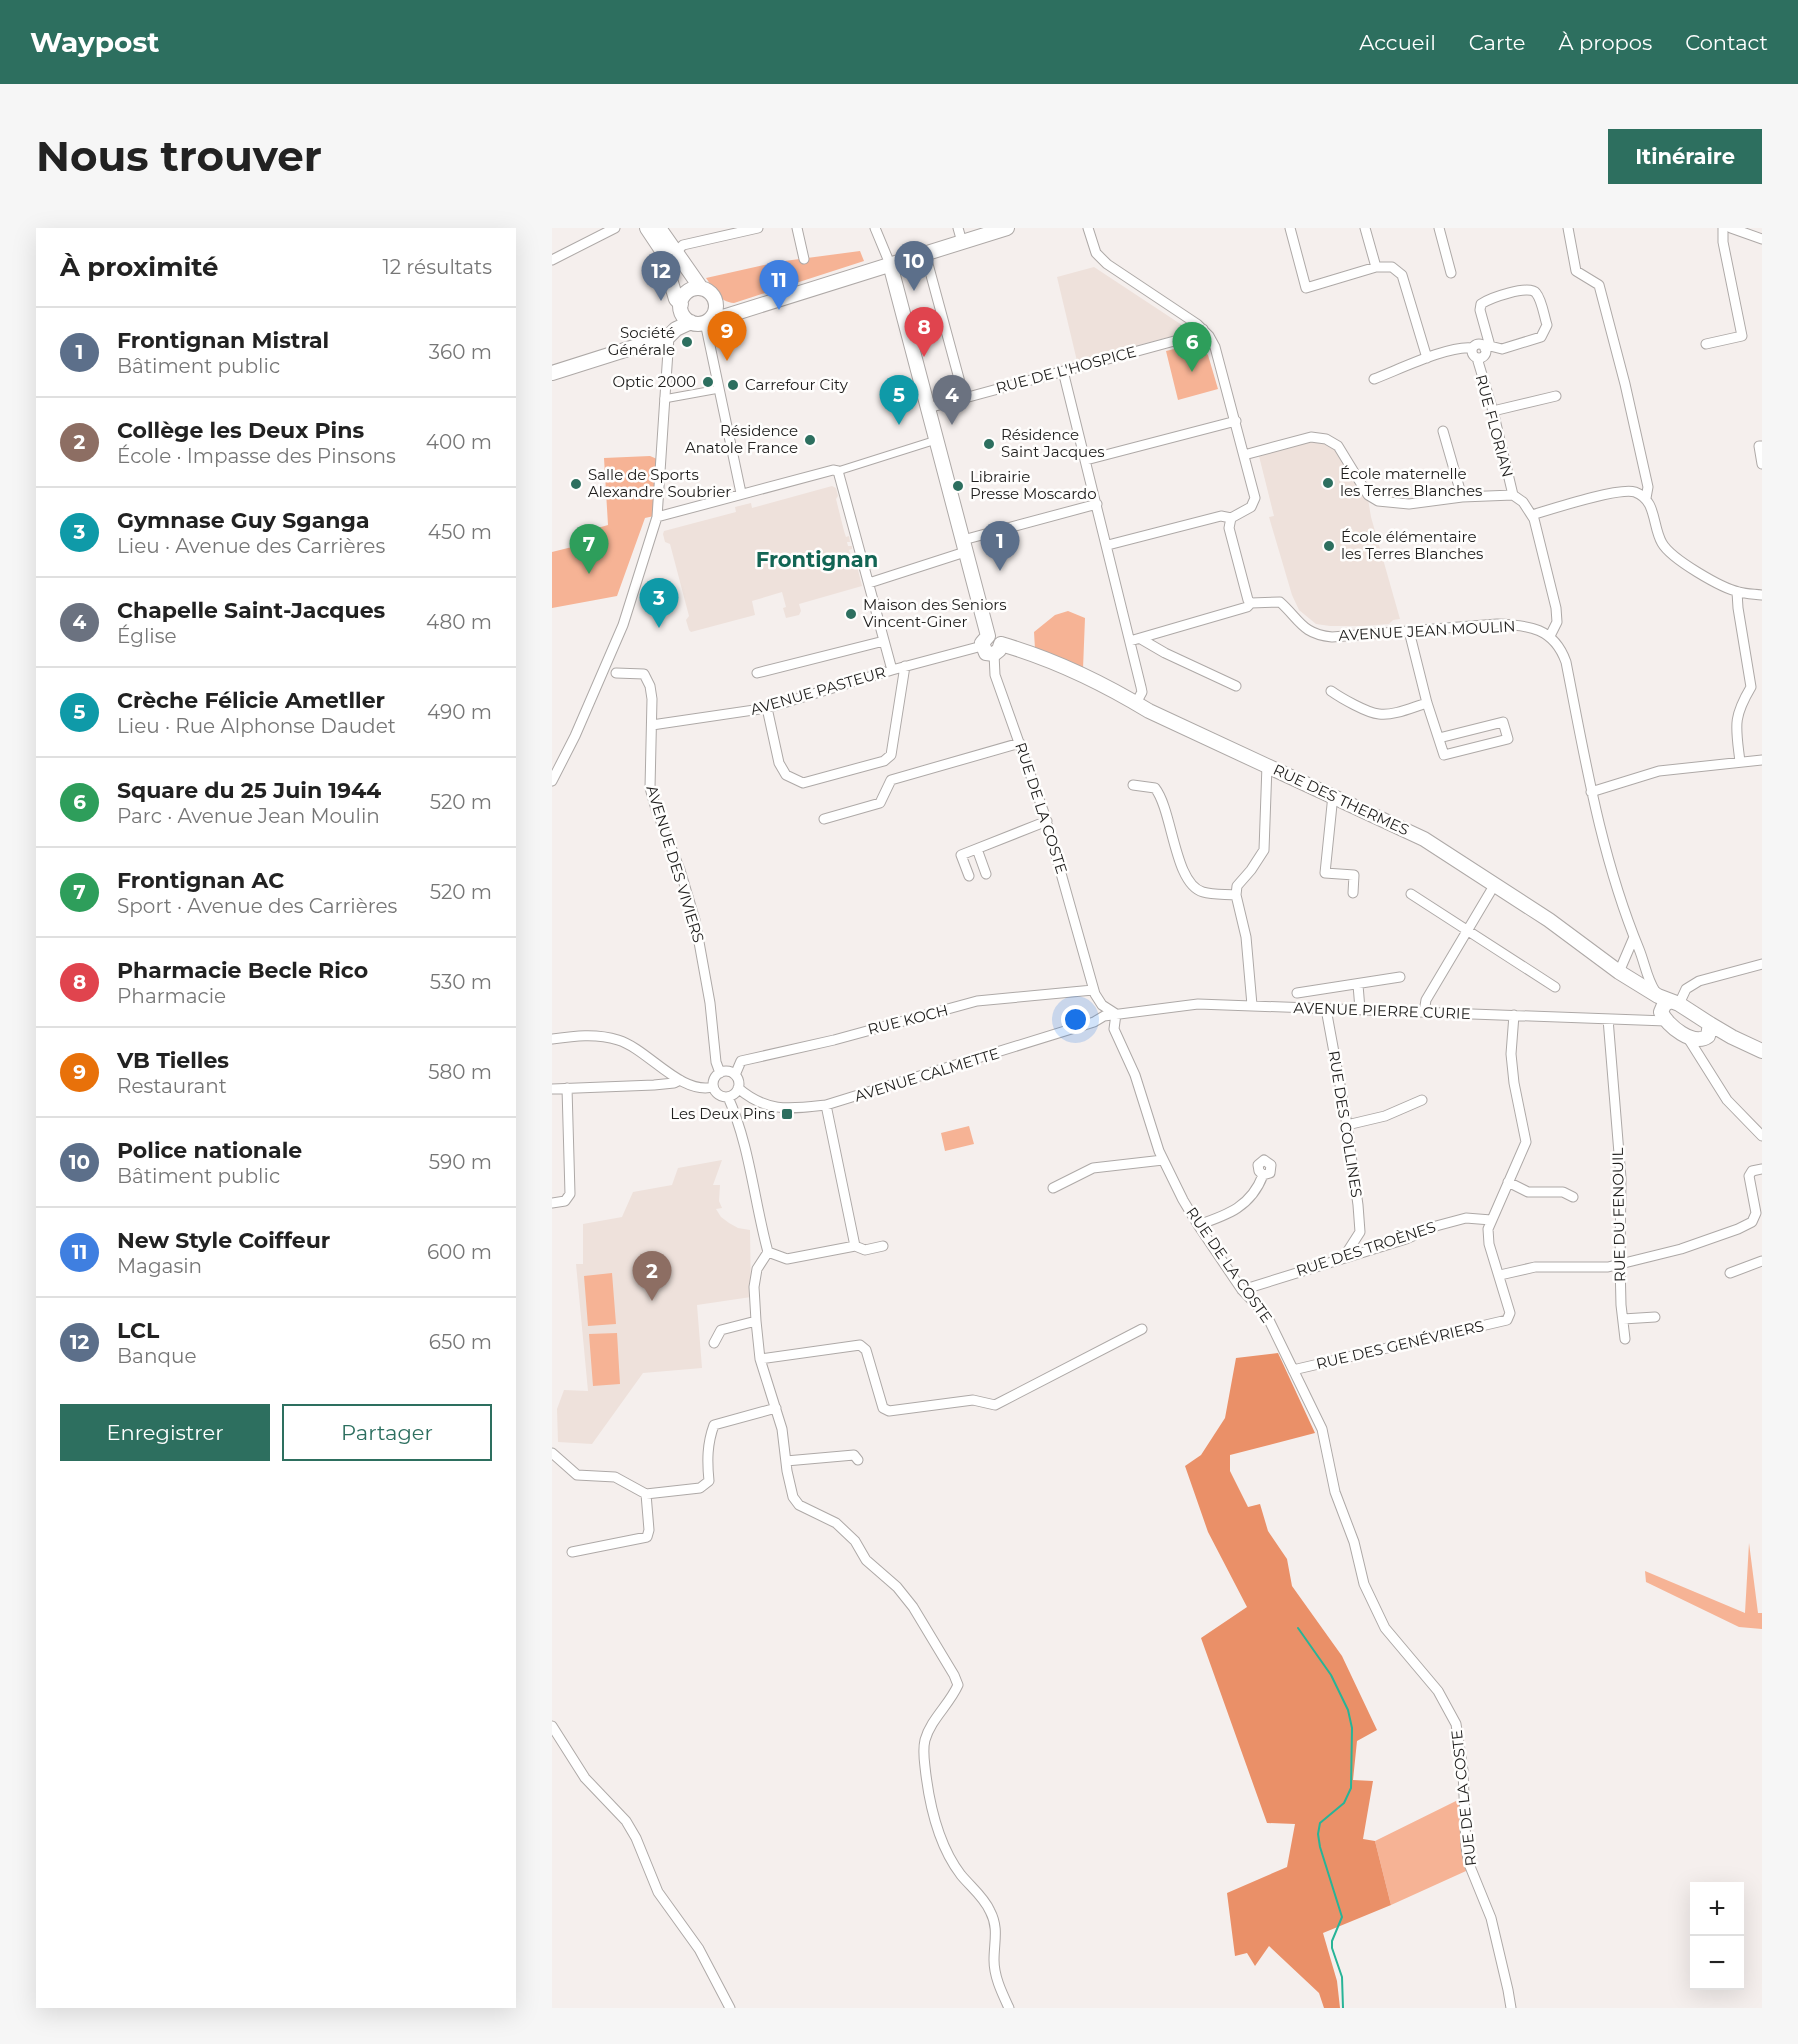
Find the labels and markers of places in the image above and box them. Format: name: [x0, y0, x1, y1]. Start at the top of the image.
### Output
pin: 10: [894, 242, 934, 291]
pin: 12: [642, 251, 680, 301]
pin: 11: [760, 260, 798, 310]
pin: 8: [904, 308, 944, 357]
pin: 9: [708, 312, 747, 361]
pin: 6: [1172, 322, 1212, 372]
place label: Société Générale: [608, 323, 675, 359]
marker: Société Générale: [680, 335, 694, 349]
place label: Optic 2000: [612, 372, 696, 391]
marker: Optic 2000: [701, 375, 715, 389]
place label: Carrefour City: [745, 375, 849, 394]
pin: 5: [880, 376, 918, 425]
pin: 4: [932, 376, 972, 425]
marker: Carrefour City: [726, 378, 740, 392]
place label: Résidence Anatole France: [685, 421, 798, 457]
place label: Résidence Saint Jacques: [1001, 425, 1105, 461]
marker: Résidence Anatole France: [803, 433, 817, 447]
marker: Résidence Saint Jacques: [982, 437, 996, 451]
place label: École maternelle les Terres Blanches: [1340, 464, 1482, 500]
place label: Salle de Sports Alexandre Soubrier: [588, 465, 731, 501]
place label: Librairie Presse Moscardo: [970, 467, 1097, 503]
marker: École maternelle les Terres Blanches: [1321, 476, 1335, 490]
marker: Salle de Sports Alexandre Soubrier: [569, 477, 583, 491]
marker: Librairie Presse Moscardo: [951, 479, 965, 493]
pin: 1: [980, 522, 1020, 571]
pin: 7: [570, 524, 609, 574]
place label: École élémentaire les Terres Blanches: [1341, 527, 1483, 563]
marker: École élémentaire les Terres Blanches: [1322, 539, 1336, 553]
pin: 3: [640, 578, 678, 628]
place label: Maison des Seniors Vincent-Giner: [863, 595, 1007, 631]
marker: Maison des Seniors Vincent-Giner: [844, 607, 858, 621]
place label: Les Deux Pins: [670, 1104, 775, 1123]
marker: Les Deux Pins: [780, 1107, 794, 1121]
pin: 2: [632, 1252, 672, 1301]

